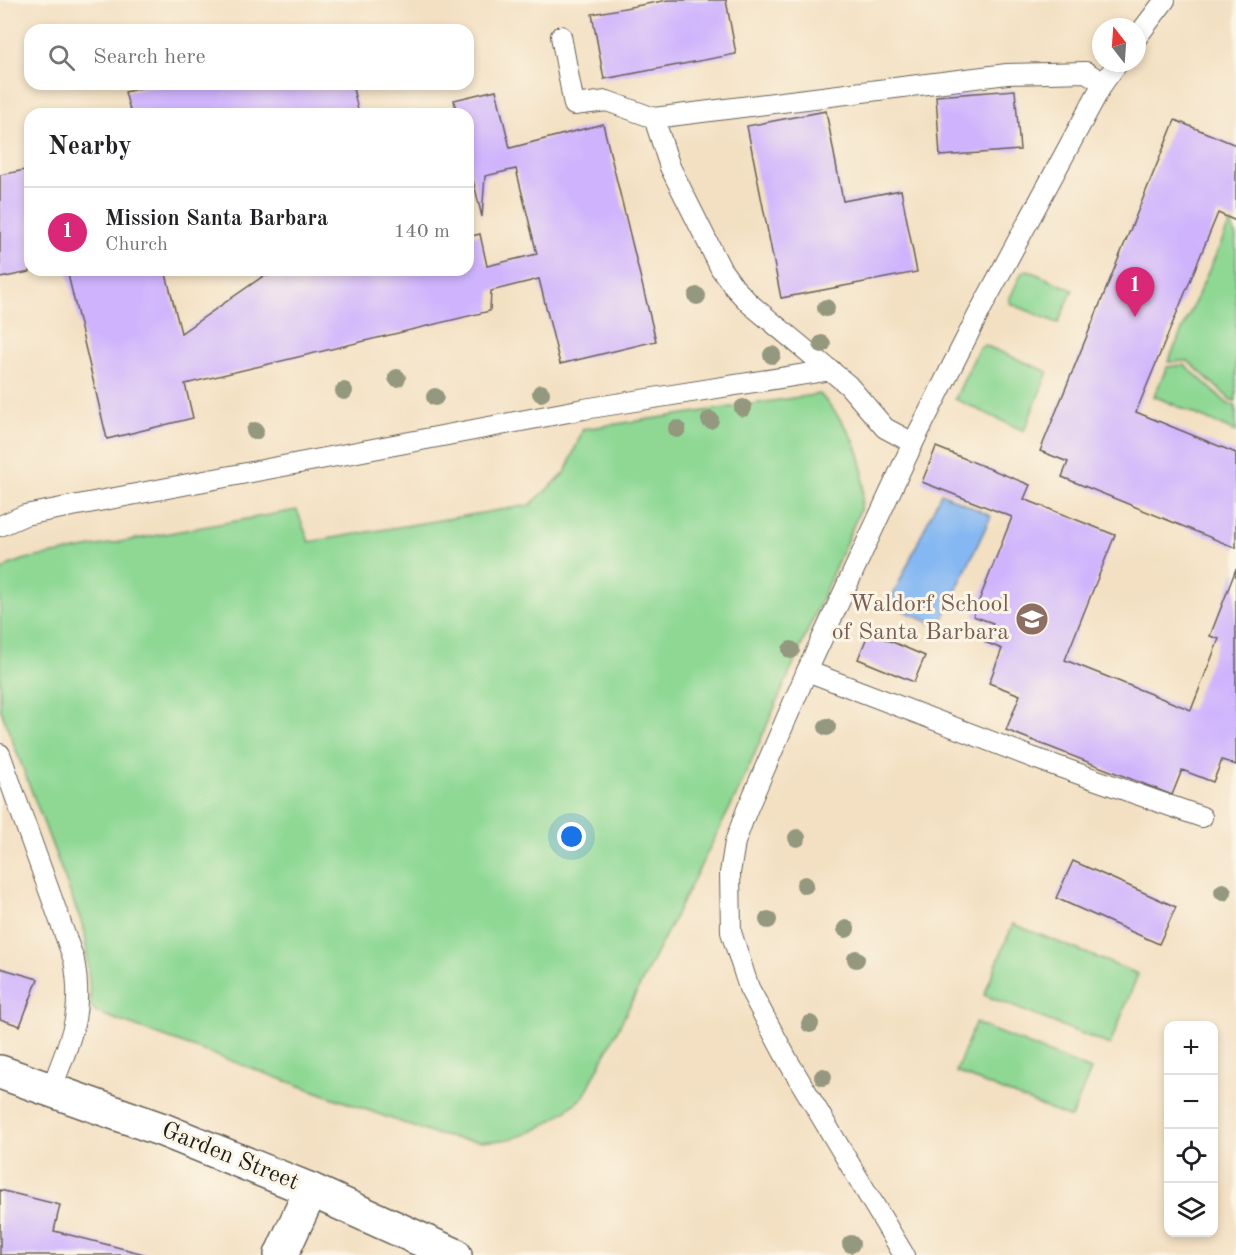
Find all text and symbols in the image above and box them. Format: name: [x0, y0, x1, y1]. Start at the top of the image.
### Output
north arrow: [1092, 18, 1146, 72]
search box: [24, 24, 474, 90]
icon: search: [45, 41, 78, 74]
text: Search here: [93, 46, 206, 68]
text: Nearby: [48, 134, 132, 160]
text: Mission Santa Barbara: [105, 208, 328, 230]
text: 1: [62, 222, 73, 242]
text: 140 m: [394, 222, 450, 242]
text: Church: [105, 235, 168, 255]
pin: 1: [1116, 268, 1154, 317]
place label: Waldorf School of Santa Barbara: [832, 593, 1009, 645]
school or university icon: Waldorf School of Santa Barbara: [1014, 601, 1050, 637]
your location: [557, 822, 586, 851]
map controls: [1164, 1021, 1218, 1237]
button: +: [1164, 1021, 1218, 1075]
button: −: [1164, 1075, 1218, 1129]
street label: Garden Street: [158, 1119, 302, 1195]
button: locate: [1164, 1129, 1218, 1183]
button: layers: [1164, 1183, 1218, 1237]

